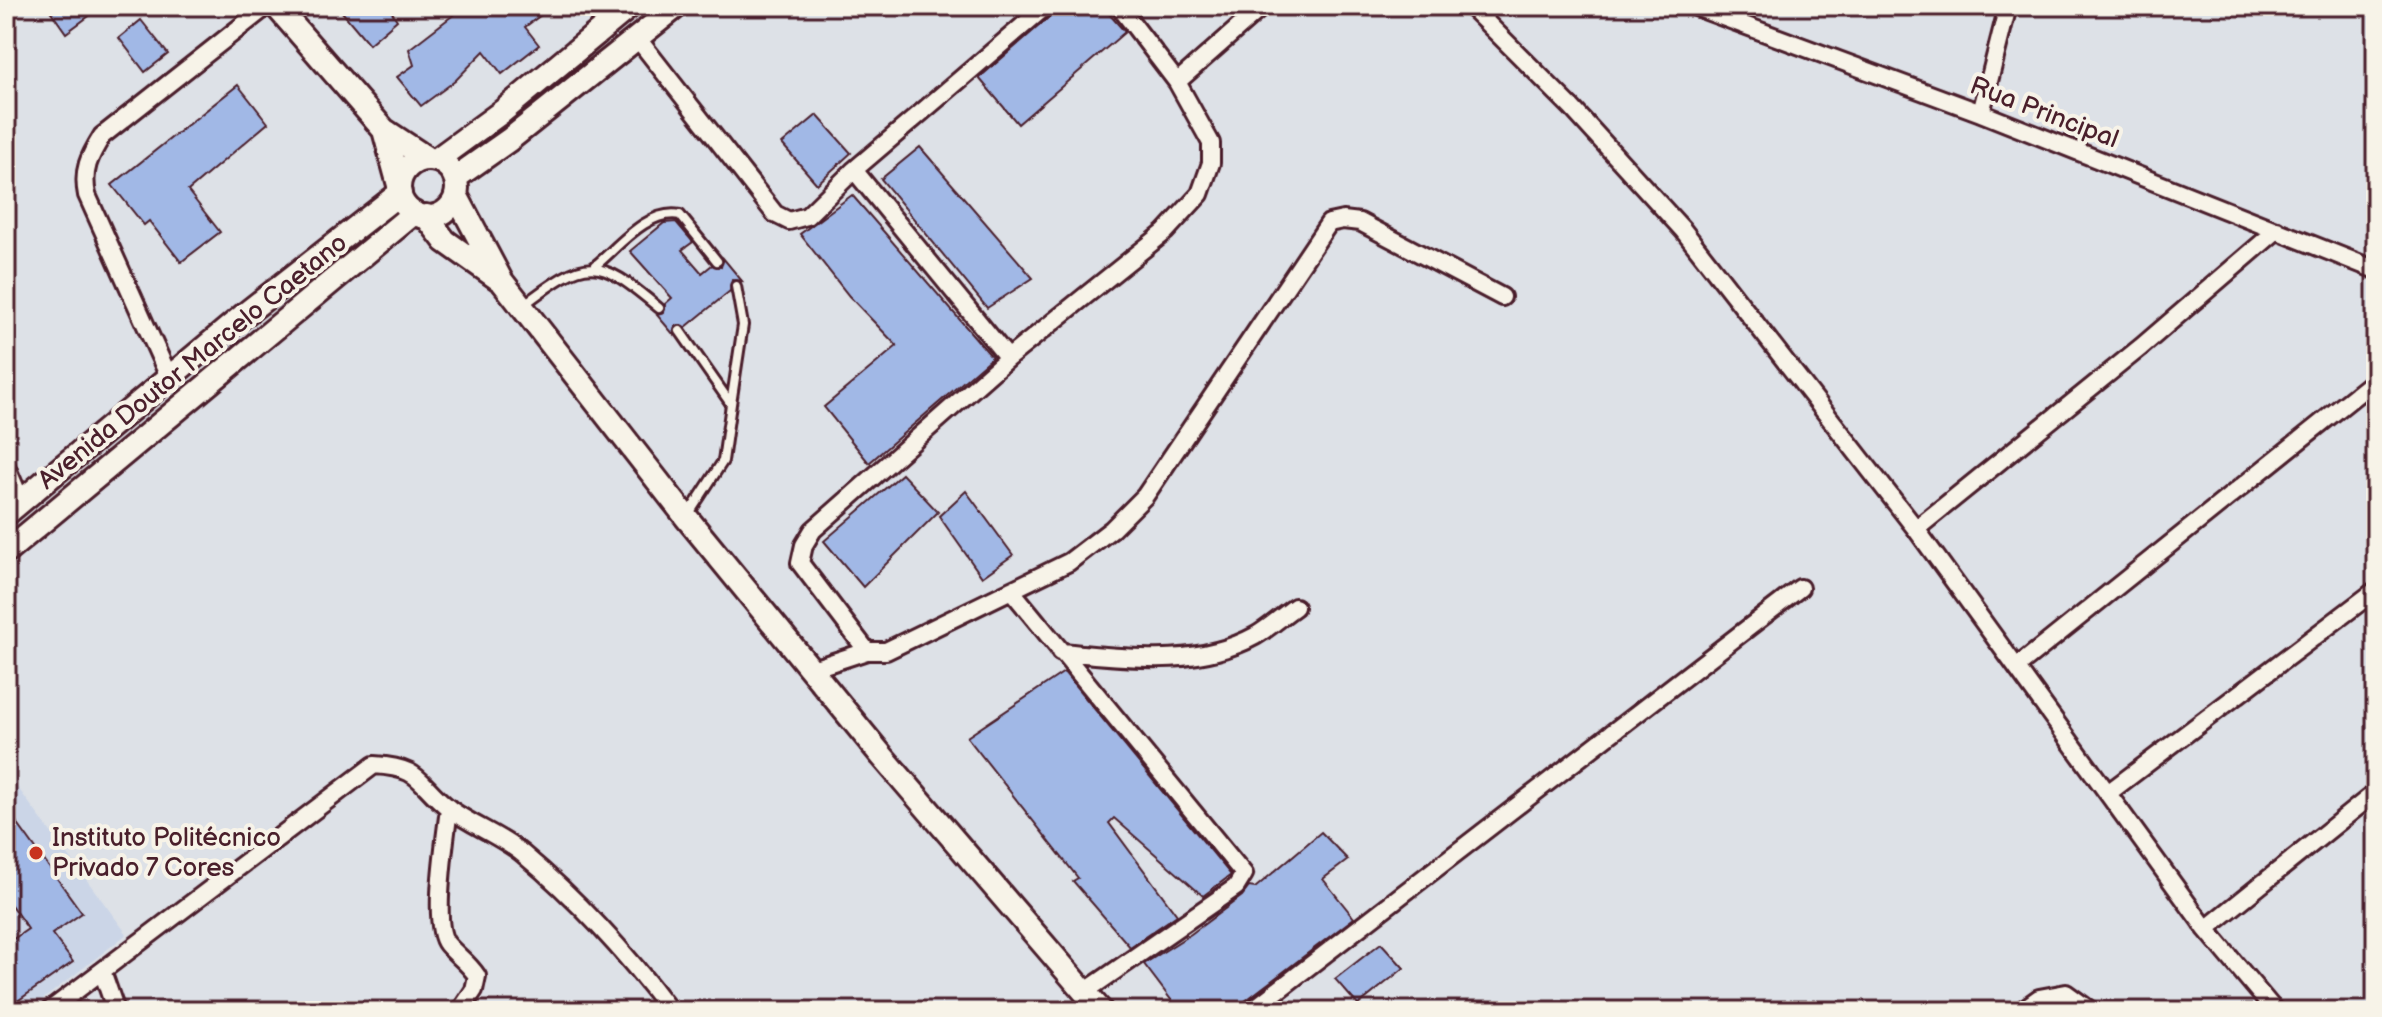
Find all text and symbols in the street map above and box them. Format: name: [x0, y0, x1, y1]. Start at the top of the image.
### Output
street label: Rua Principal: [1965, 70, 2123, 156]
street label: Avenida Doutor Marcelo Caetano: [32, 228, 354, 496]
place label: Instituto Politécnico Privado 7 Cores: [52, 823, 281, 884]
marker: Instituto Politécnico Privado 7 Cores: [27, 844, 45, 862]

